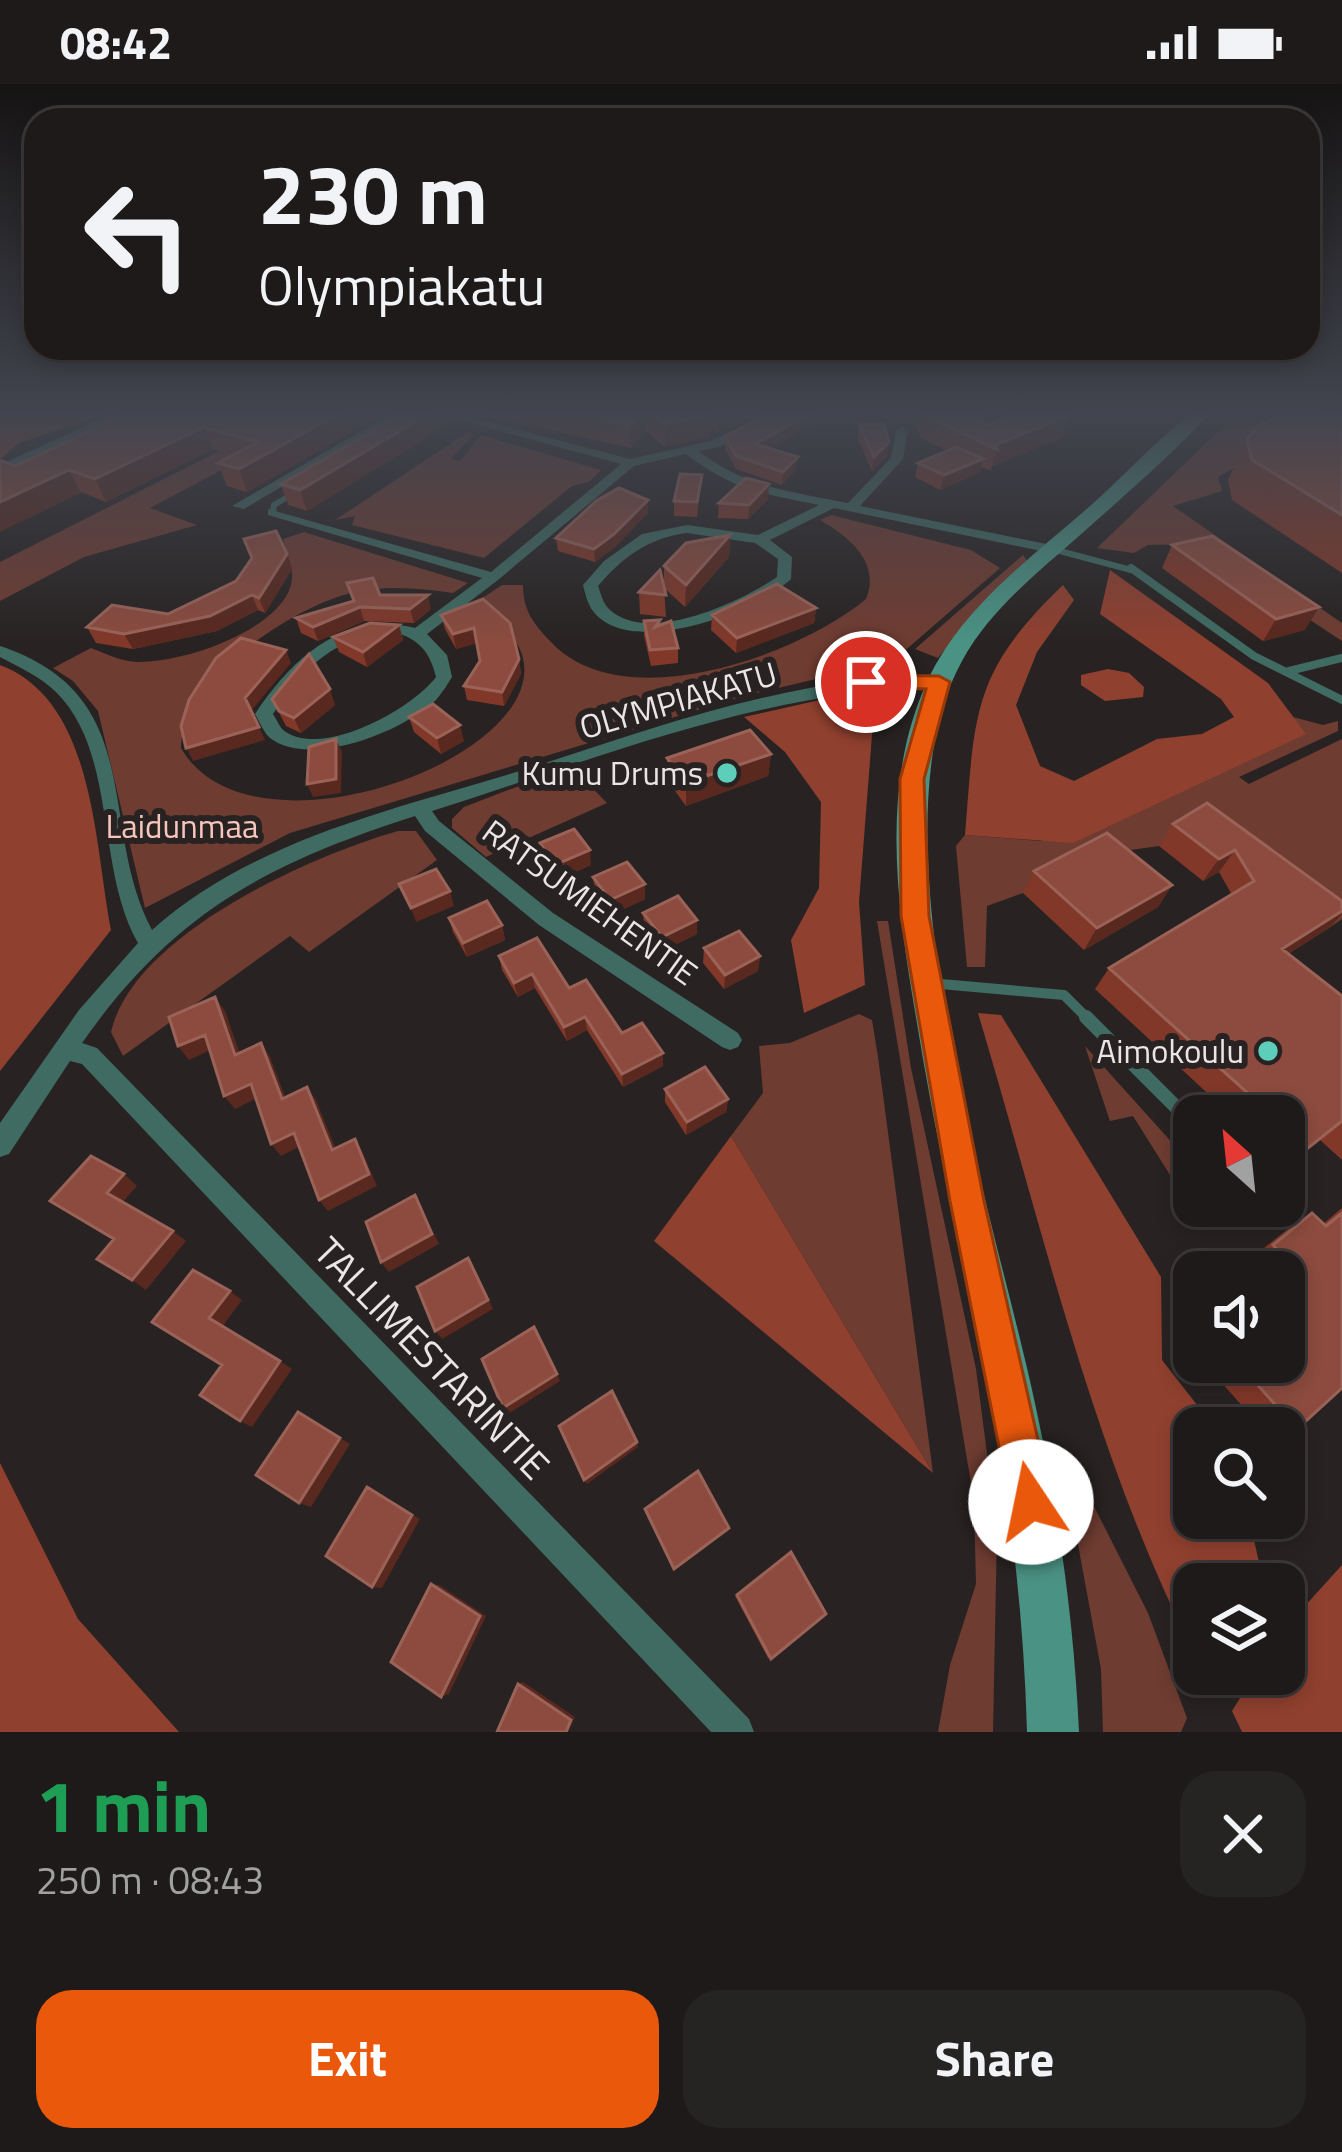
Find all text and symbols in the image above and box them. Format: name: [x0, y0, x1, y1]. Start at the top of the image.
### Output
text: 08:42: [60, 8, 172, 76]
text: 230 m: [258, 129, 488, 257]
icon: left: [60, 156, 216, 312]
text: Olympiakatu: [258, 244, 545, 326]
pin: [815, 631, 917, 733]
street label: OLYMPIAKATU: [574, 648, 782, 752]
icon: arrive: [833, 649, 899, 715]
place label: Kumu Drums: [522, 748, 703, 798]
marker: Kumu Drums: [714, 760, 740, 786]
park label: Laidunmaa: [106, 801, 258, 851]
street label: RATSUMIEHENTIE: [472, 807, 708, 997]
place label: Aimokoulu: [1097, 1026, 1244, 1076]
marker: Aimokoulu: [1255, 1038, 1281, 1064]
north arrow: [1173, 1095, 1305, 1227]
map controls: [1173, 1095, 1305, 1695]
street label: TALLIMESTARINTIE: [301, 1223, 564, 1492]
button: sound: [1173, 1251, 1305, 1383]
button: search: [1173, 1407, 1305, 1539]
position arrow: [968, 1439, 1094, 1565]
button: layers: [1173, 1563, 1305, 1695]
text: 1 min: [36, 1750, 211, 1860]
button: close: [1180, 1771, 1306, 1897]
text: 250 m · 08:43: [36, 1850, 264, 1909]
button: Exit: [36, 1990, 659, 2128]
button: Share: [683, 1990, 1306, 2128]

